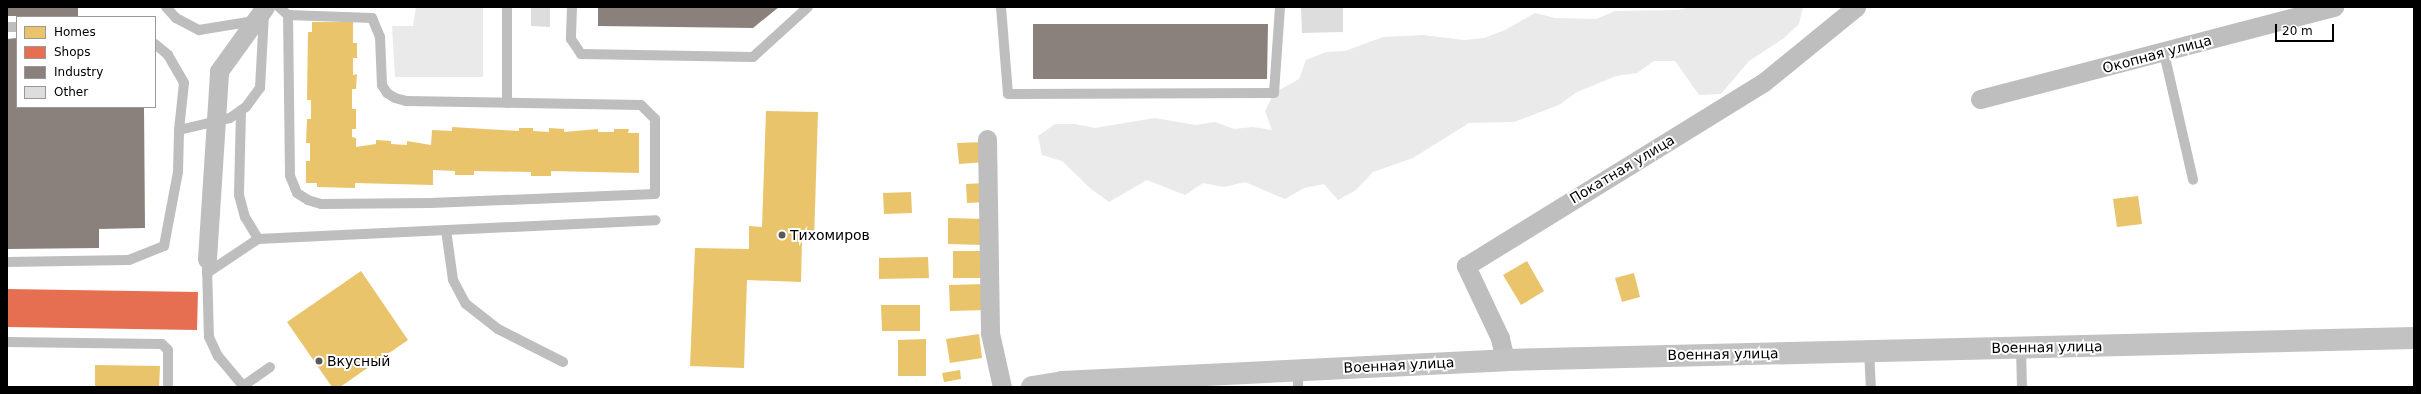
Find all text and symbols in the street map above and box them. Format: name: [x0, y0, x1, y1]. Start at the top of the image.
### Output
legend: [16, 16, 156, 108]
scale bar: [2277, 16, 2336, 42]
text: 20 m: [2282, 24, 2313, 38]
text: Homes: [54, 25, 96, 39]
street label: Окопная улица: [2101, 31, 2213, 77]
text: Shops: [54, 45, 90, 59]
text: Industry: [54, 65, 103, 79]
text: Other: [54, 85, 88, 99]
street label: Покатная улица: [1567, 131, 1677, 207]
place label: Тихомиров: [790, 227, 870, 243]
marker: Тихомиров: [777, 230, 787, 240]
street label: Военная улица: [1991, 338, 2103, 356]
street label: Военная улица: [1667, 345, 1779, 363]
place label: Вкусный: [327, 353, 390, 369]
street label: Военная улица: [1343, 354, 1455, 376]
marker: Вкусный: [314, 356, 324, 366]

